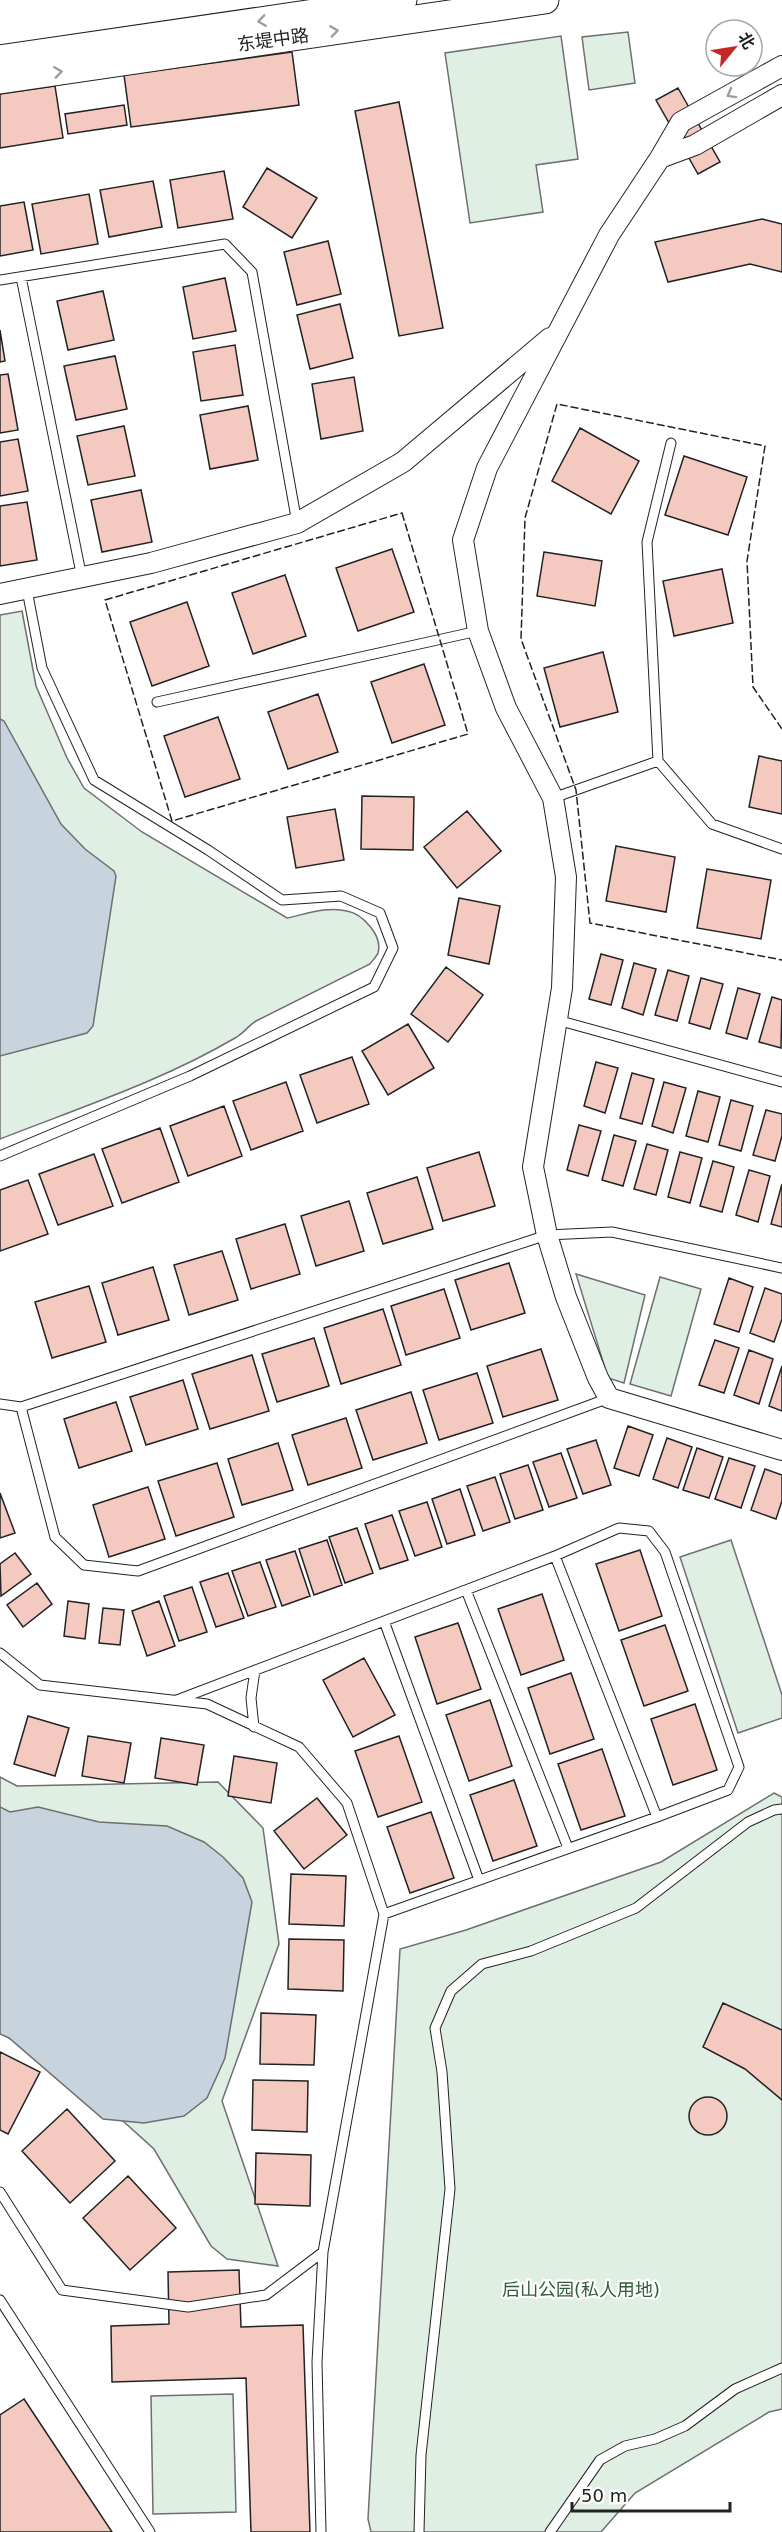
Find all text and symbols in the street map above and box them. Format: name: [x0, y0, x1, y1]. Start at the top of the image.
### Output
one-way arrow: [258, 14, 267, 26]
north arrow: [704, 18, 764, 78]
street label: 东堤中路: [236, 24, 310, 55]
one-way arrow: [329, 26, 339, 38]
text: 北: [734, 29, 759, 52]
one-way arrow: [53, 66, 62, 78]
one-way arrow: [727, 87, 737, 98]
park label: 后山公园(私人用地): [502, 2279, 660, 2300]
scale bar: [572, 2475, 730, 2513]
text: 50 m: [581, 2485, 627, 2506]

